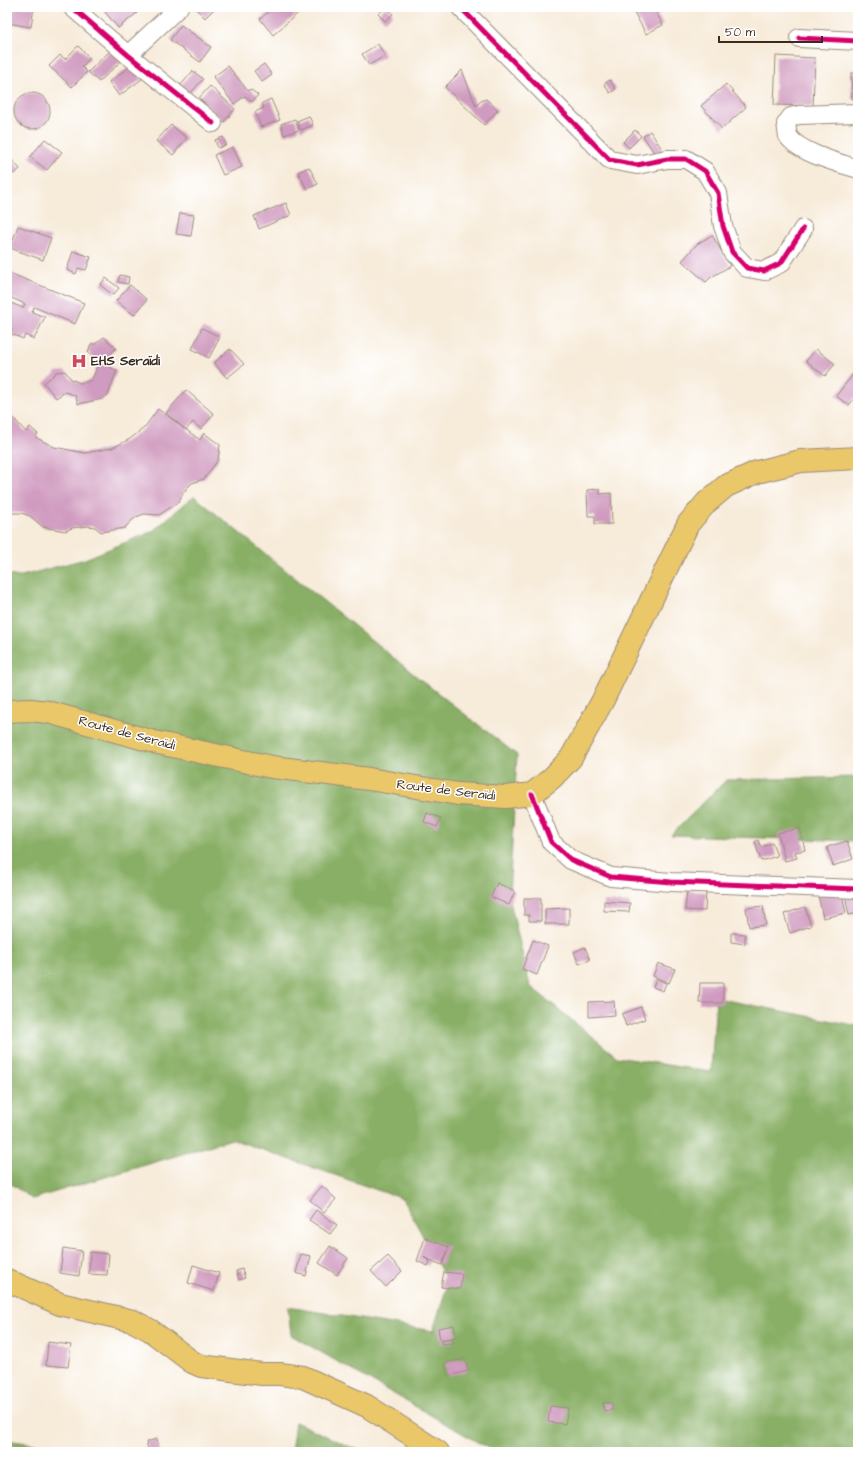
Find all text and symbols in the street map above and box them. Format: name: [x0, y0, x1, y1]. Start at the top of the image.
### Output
scale bar: [719, 18, 822, 44]
text: 50 m: [725, 24, 756, 41]
hospital icon: EHS Seraïdi: [70, 352, 88, 370]
place label: EHS Seraïdi: [91, 352, 161, 370]
street label: Route de Seraïdi: [77, 711, 177, 755]
street label: Route de Seraïdi: [396, 775, 496, 805]

